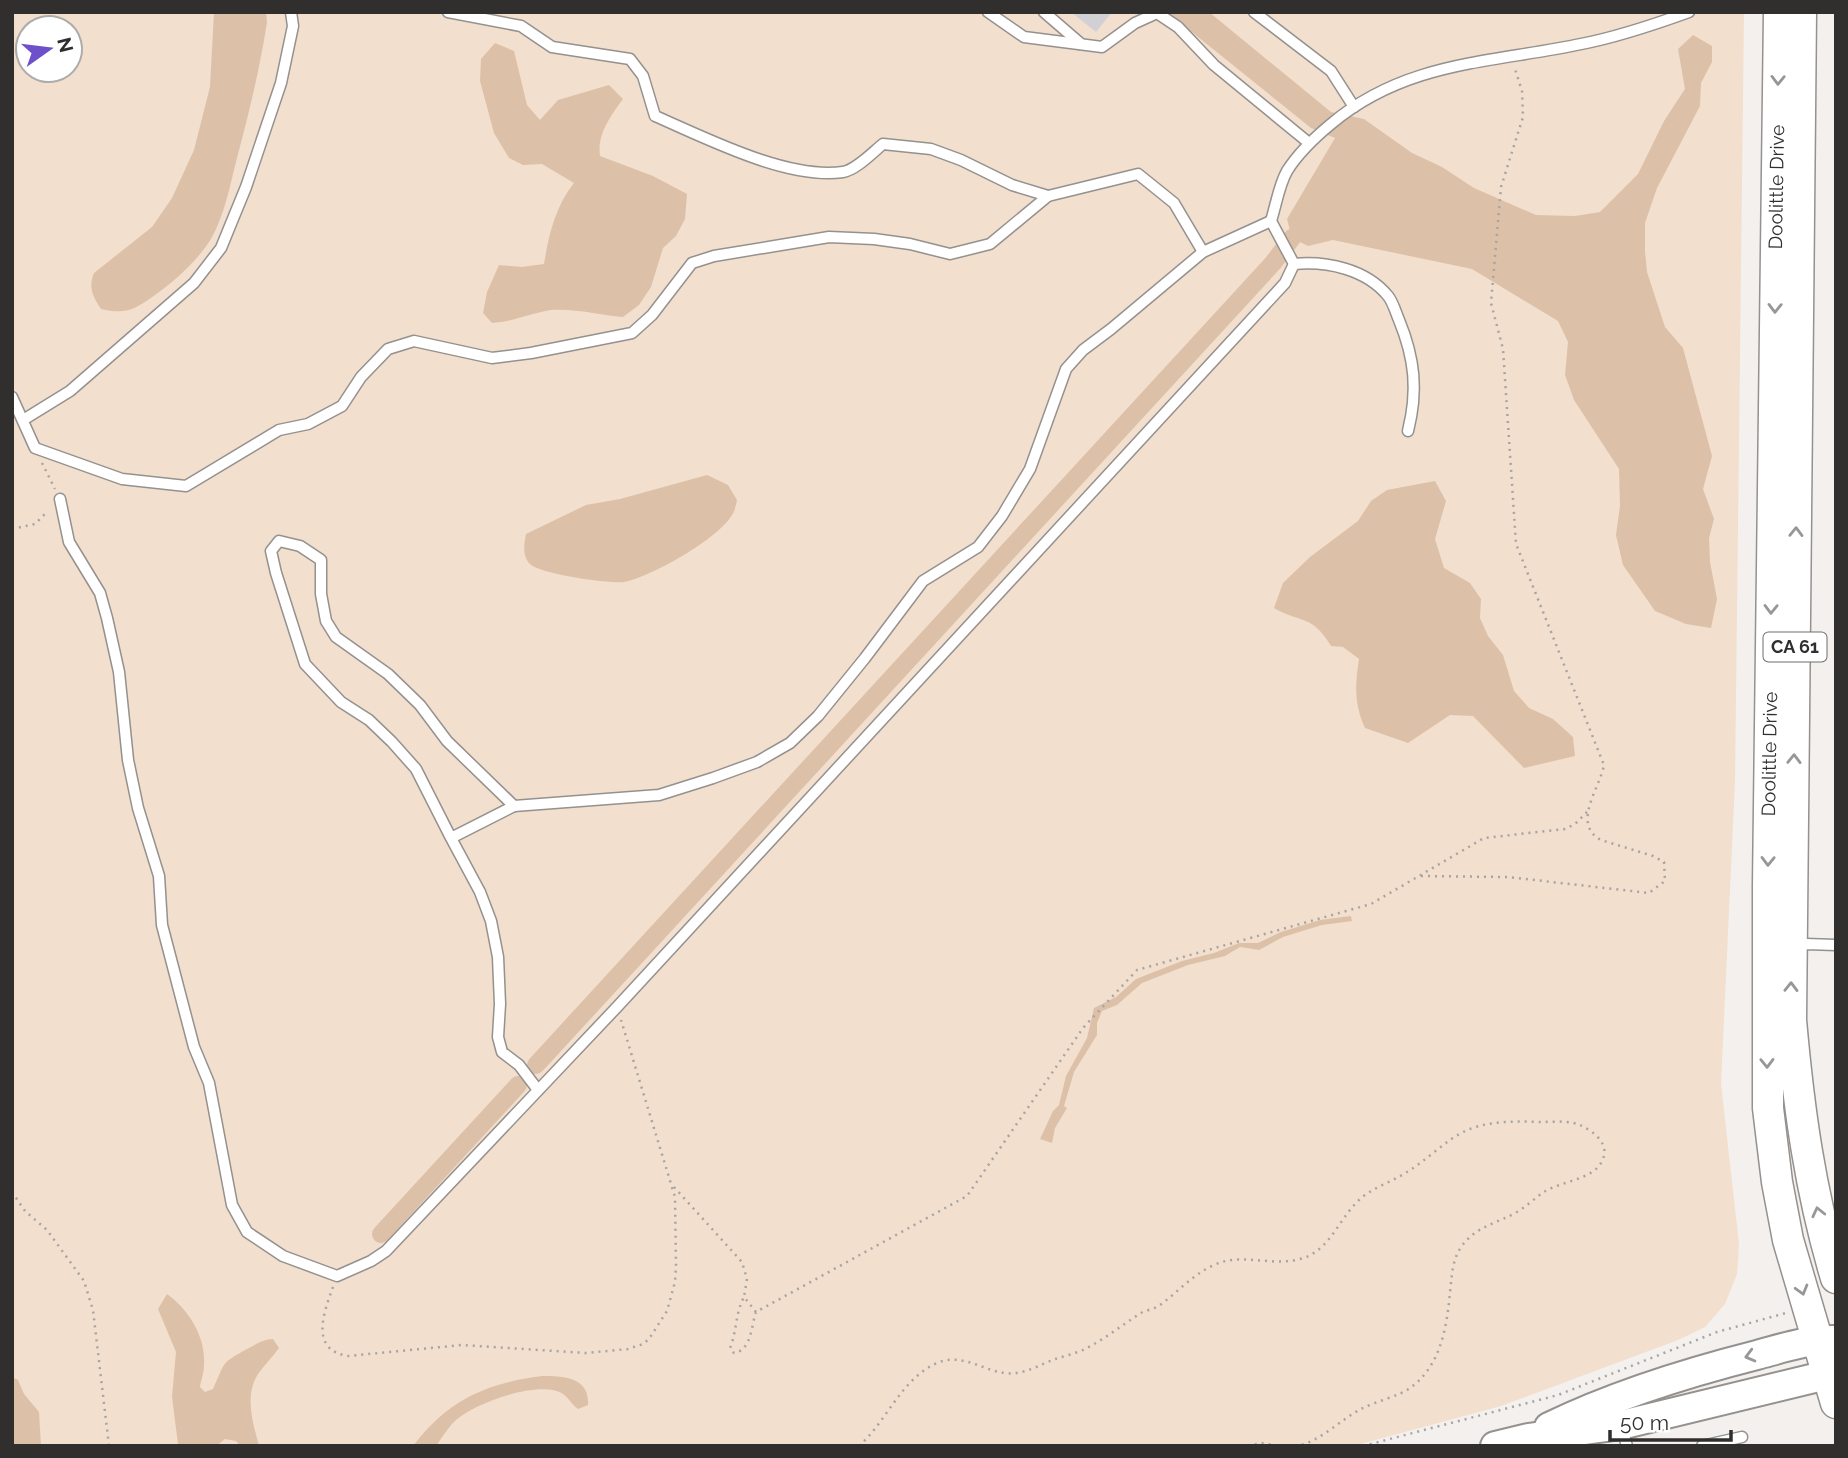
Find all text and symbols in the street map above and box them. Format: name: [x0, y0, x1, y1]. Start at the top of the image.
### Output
north arrow: [14, 14, 84, 84]
text: N: [53, 35, 78, 55]
one-way arrow: [1770, 76, 1786, 86]
street label: Doolittle Drive: [1764, 124, 1788, 250]
one-way arrow: [1767, 303, 1783, 314]
one-way arrow: [1788, 526, 1804, 536]
one-way arrow: [1763, 604, 1779, 615]
road number: CA 61: [1764, 632, 1826, 662]
street label: Doolittle Drive: [1757, 691, 1781, 817]
one-way arrow: [1786, 753, 1801, 764]
one-way arrow: [1760, 856, 1776, 867]
one-way arrow: [1783, 981, 1799, 991]
one-way arrow: [1760, 1058, 1775, 1069]
one-way arrow: [1812, 1206, 1826, 1218]
one-way arrow: [1793, 1284, 1808, 1296]
one-way arrow: [1744, 1348, 1756, 1363]
scale bar: [1610, 1398, 1731, 1442]
text: 50 m: [1620, 1410, 1669, 1435]

